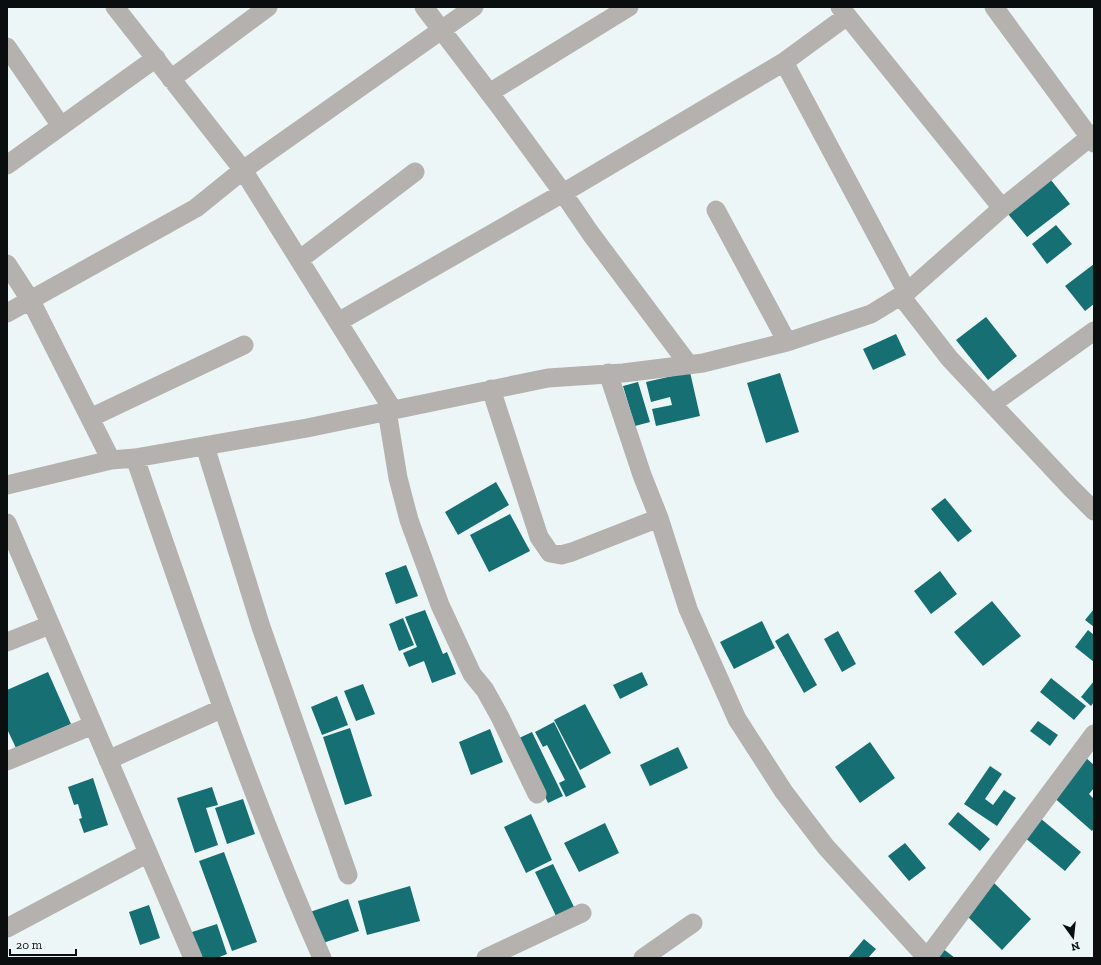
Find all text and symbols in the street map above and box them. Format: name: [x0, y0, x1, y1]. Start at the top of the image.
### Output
north arrow: [1053, 917, 1093, 957]
scale bar: [10, 931, 76, 957]
text: 20 m: [16, 938, 43, 952]
text: N: [1069, 939, 1081, 954]

